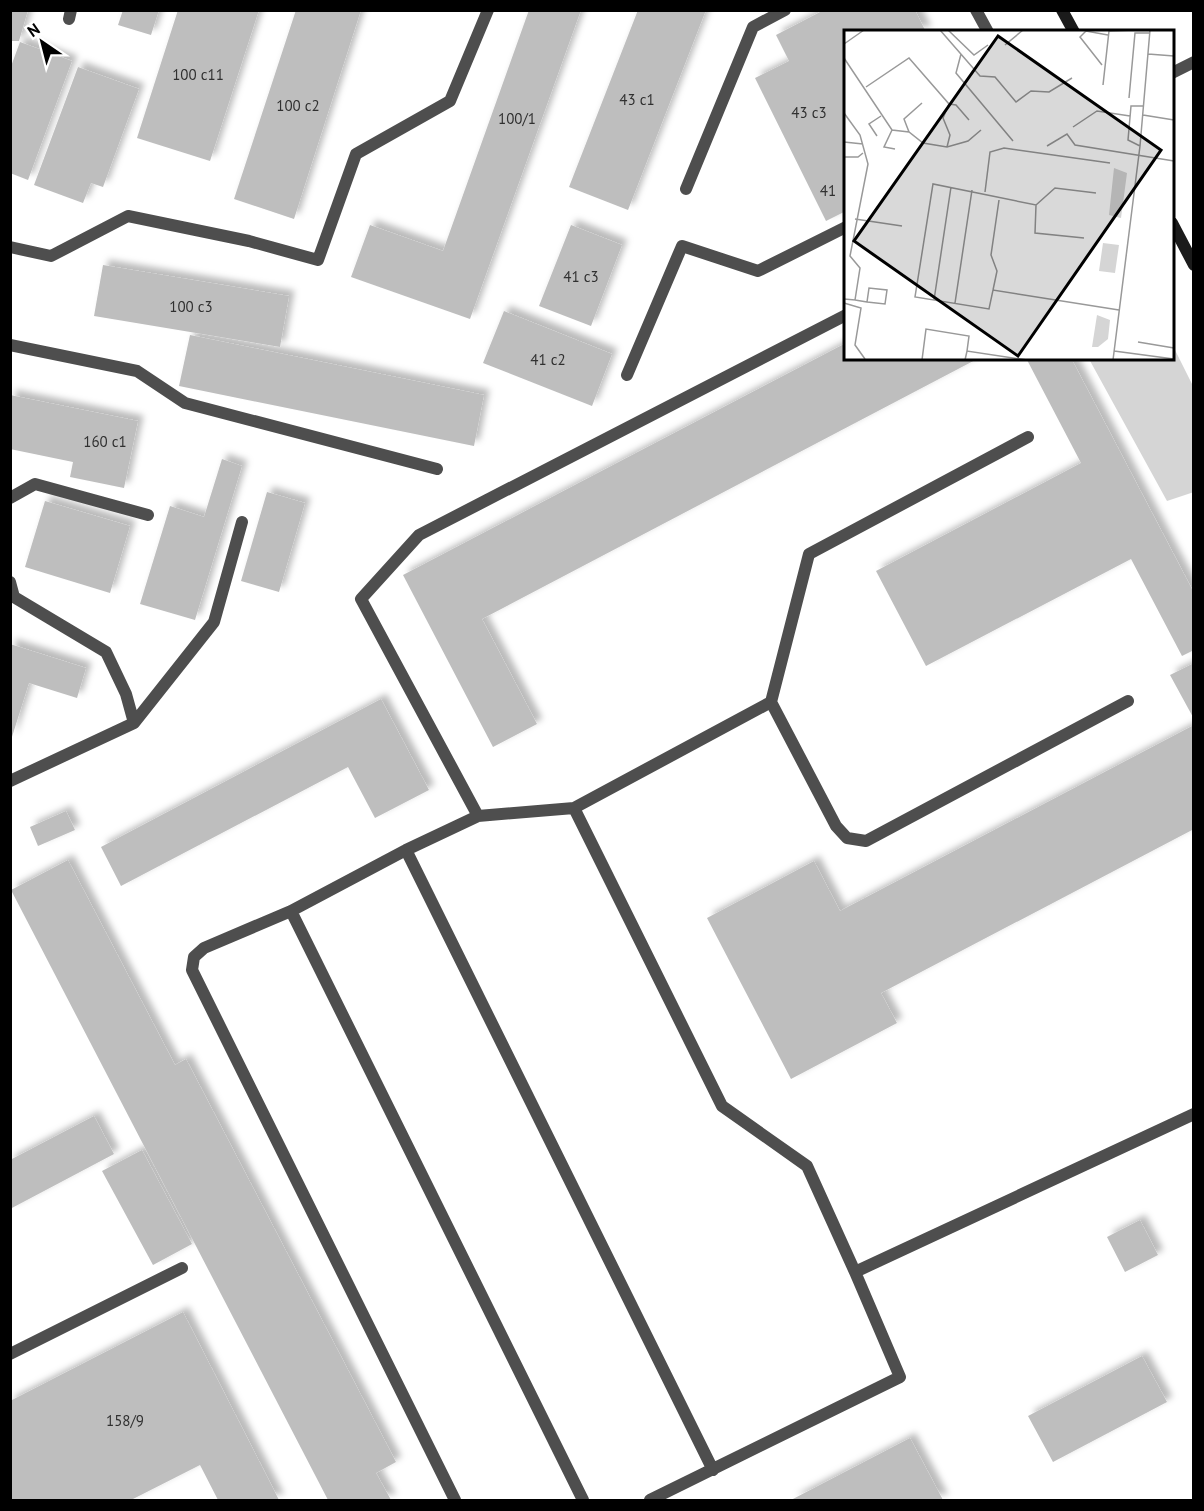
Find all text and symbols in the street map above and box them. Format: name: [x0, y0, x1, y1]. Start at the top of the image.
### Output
north arrow: [12, 12, 72, 72]
text: N: [23, 19, 43, 41]
inset map: [844, 30, 1174, 360]
house number: 100 с11: [172, 65, 224, 84]
house number: 43 с1: [619, 90, 655, 109]
house number: 100 с2: [276, 96, 320, 115]
house number: 43 с3: [791, 103, 827, 122]
house number: 100/1: [498, 109, 536, 128]
house number: 41: [820, 181, 836, 200]
house number: 41 с3: [563, 267, 599, 286]
house number: 100 с3: [169, 297, 213, 316]
house number: 41 с2: [530, 350, 566, 369]
house number: 160 с1: [83, 432, 127, 451]
house number: 158/9: [106, 1411, 144, 1430]

